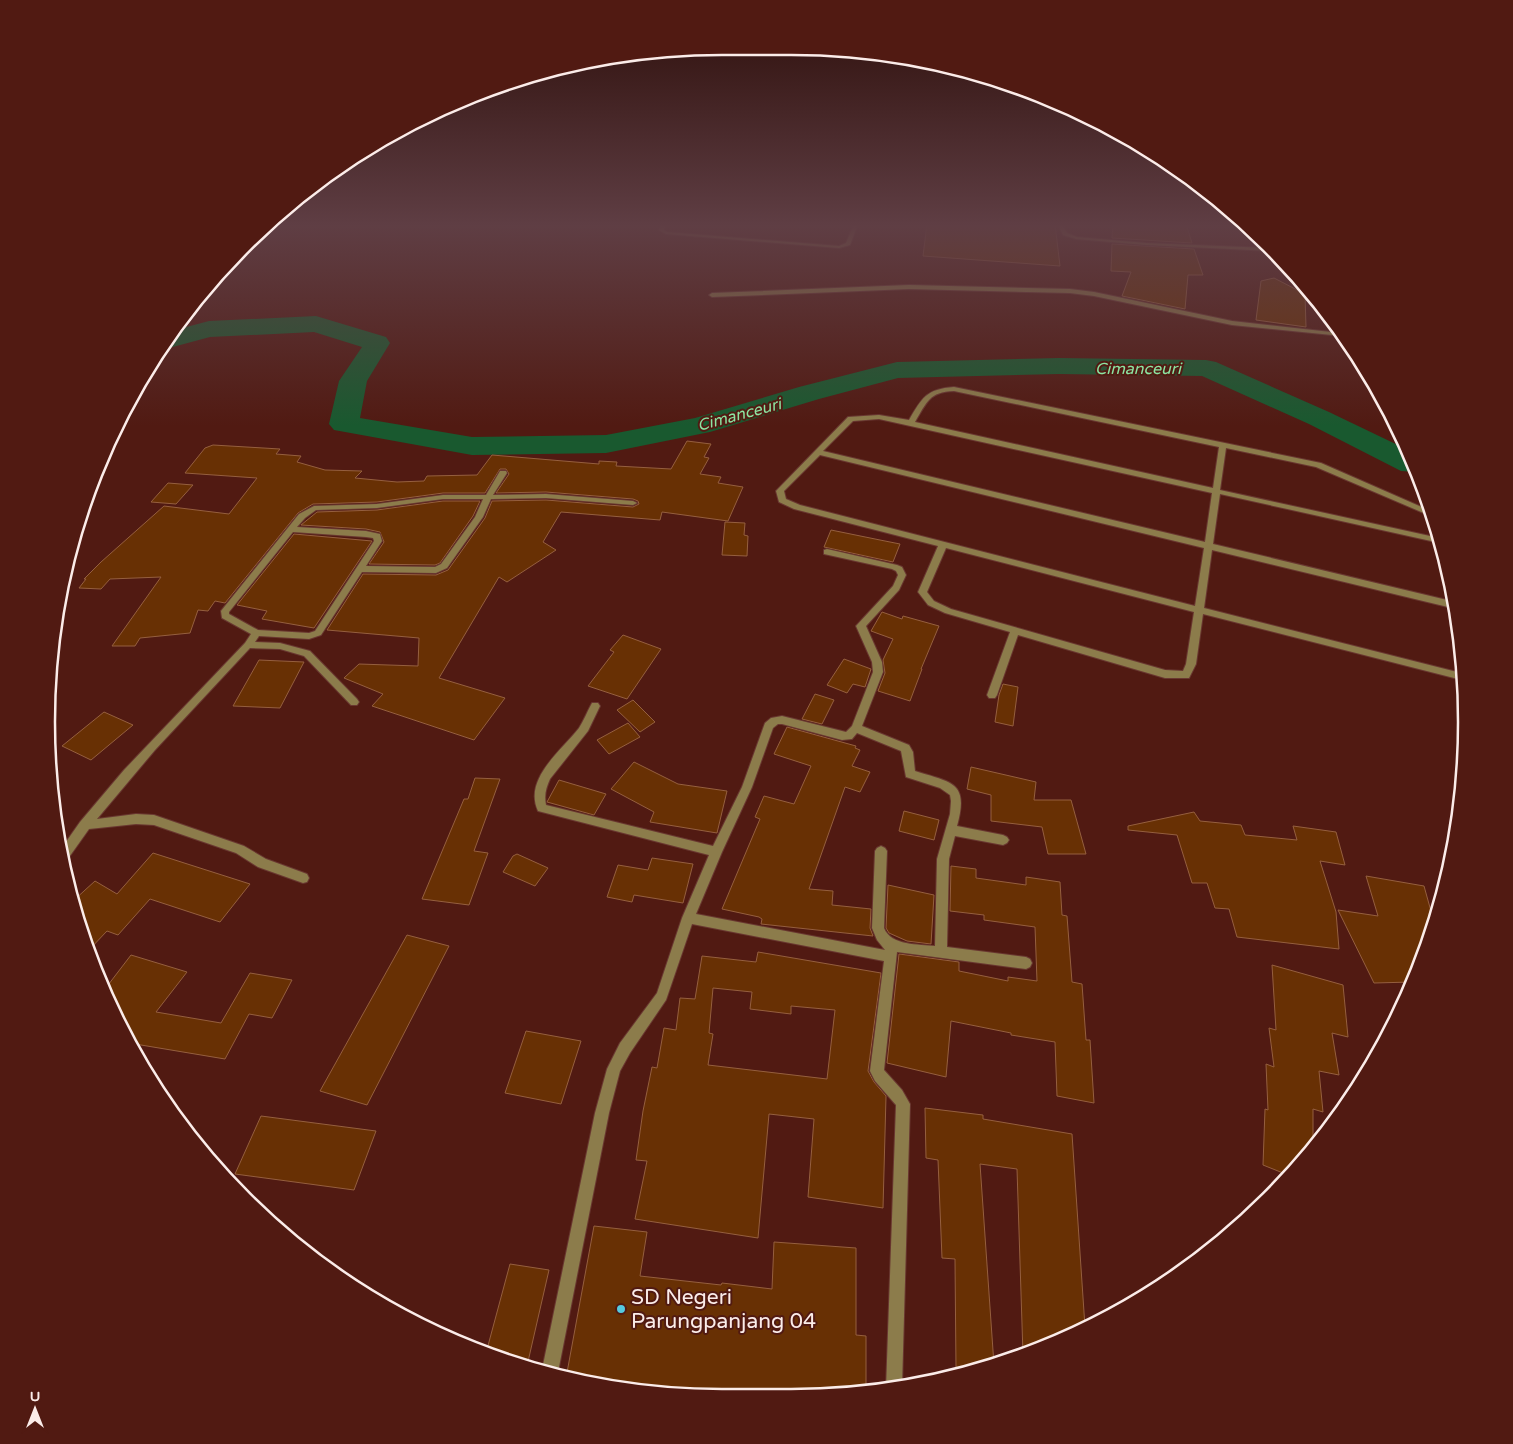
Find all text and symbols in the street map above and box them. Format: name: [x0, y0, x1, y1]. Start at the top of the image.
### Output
water label: Cimanceuri: [1095, 359, 1183, 379]
water label: Cimanceuri: [695, 394, 785, 436]
place label: SD Negeri Parungpanjang 04: [631, 1285, 816, 1334]
marker: SD Negeri Parungpanjang 04: [615, 1303, 627, 1315]
north arrow: [10, 1384, 60, 1434]
text: U: [30, 1388, 40, 1405]

